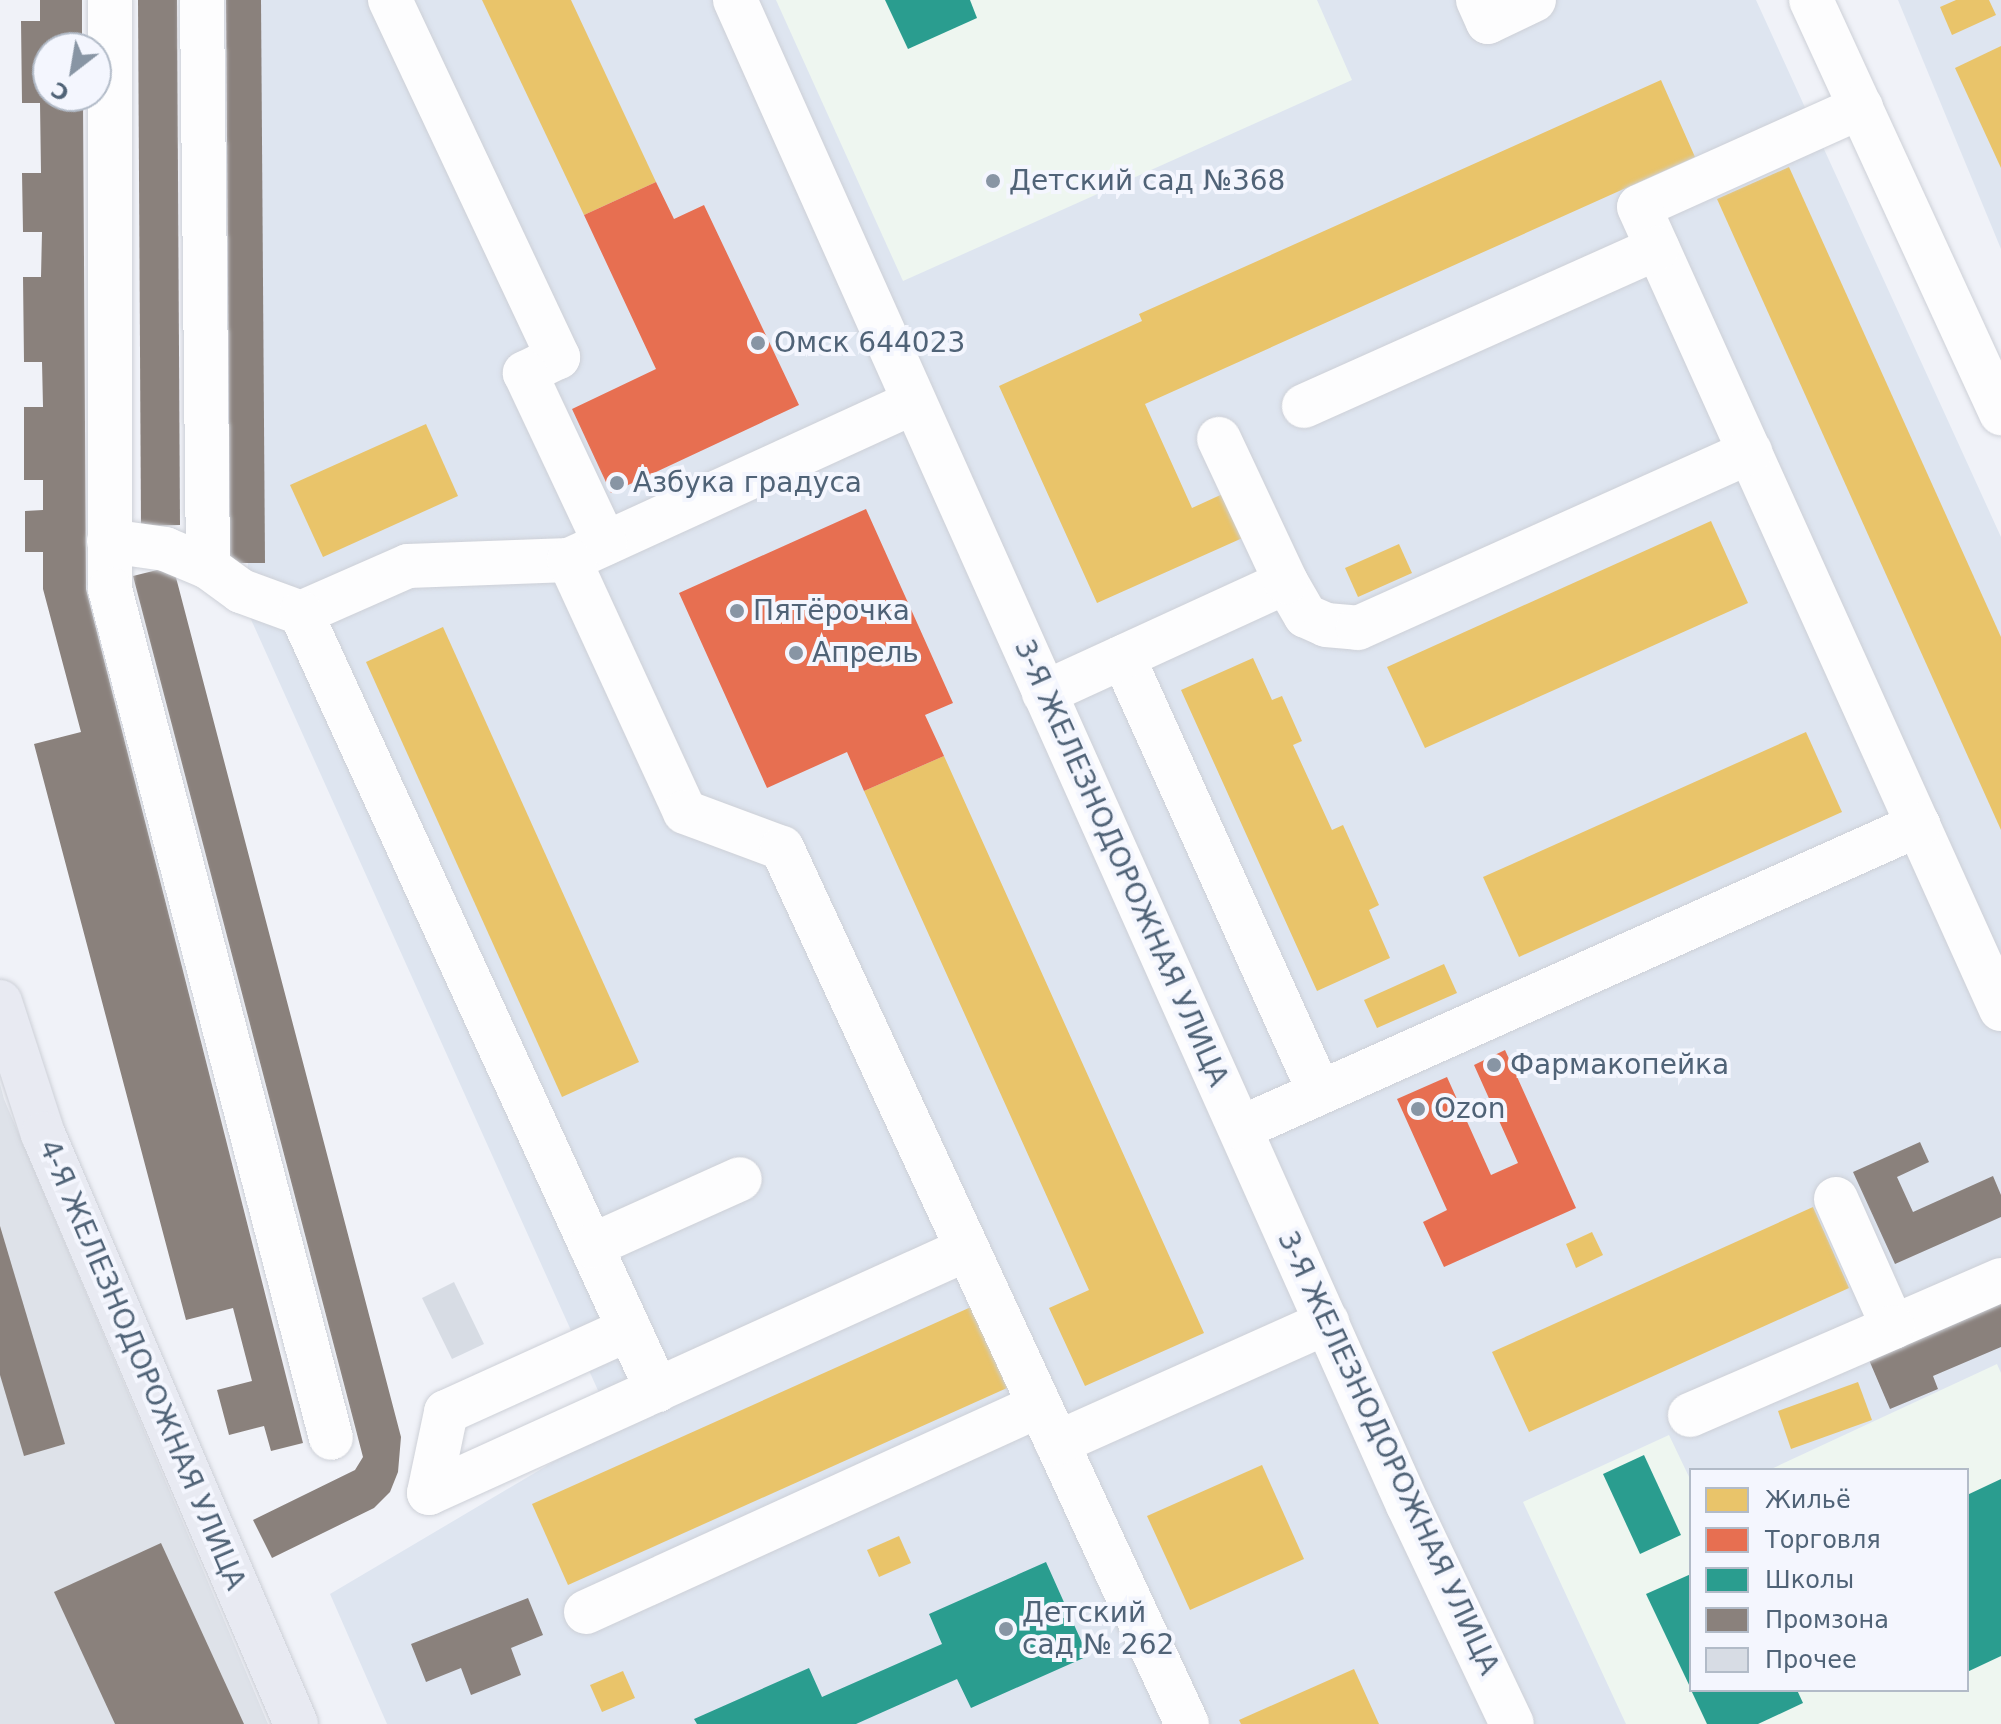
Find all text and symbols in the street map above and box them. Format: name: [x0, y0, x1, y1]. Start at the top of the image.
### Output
north arrow: [32, 32, 112, 112]
text: С: [47, 76, 74, 106]
place label: Детский сад №368: [1009, 164, 1285, 198]
marker: Детский сад №368: [984, 172, 1002, 190]
place label: Омск 644023: [774, 326, 965, 360]
marker: Омск 644023: [749, 334, 767, 352]
place label: Азбука градуса: [633, 466, 862, 500]
marker: Азбука градуса: [608, 474, 626, 492]
place label: Пятёрочка: [753, 594, 910, 628]
marker: Пятёрочка: [728, 602, 746, 620]
street label: 3-Я ЖЕЛЕЗНОДОРОЖНАЯ УЛИЦА: [1007, 634, 1235, 1092]
place label: Апрель: [812, 636, 919, 670]
marker: Апрель: [787, 644, 805, 662]
place label: Фармакопейка: [1510, 1048, 1729, 1082]
marker: Фармакопейка: [1485, 1056, 1503, 1074]
place label: Ozon: [1434, 1092, 1506, 1126]
marker: Ozon: [1409, 1100, 1427, 1118]
street label: 4-Я ЖЕЛЕЗНОДОРОЖНАЯ УЛИЦА: [32, 1135, 252, 1595]
street label: 3-Я ЖЕЛЕЗНОДОРОЖНАЯ УЛИЦА: [1270, 1226, 1506, 1680]
legend: [1689, 1468, 1969, 1692]
text: Жильё: [1765, 1486, 1851, 1514]
text: Торговля: [1765, 1526, 1881, 1554]
text: Школы: [1765, 1566, 1854, 1594]
place label: Детский сад № 262: [1022, 1596, 1174, 1662]
text: Промзона: [1765, 1606, 1889, 1634]
marker: Детский сад № 262: [997, 1620, 1015, 1638]
text: Прочее: [1765, 1646, 1857, 1674]

